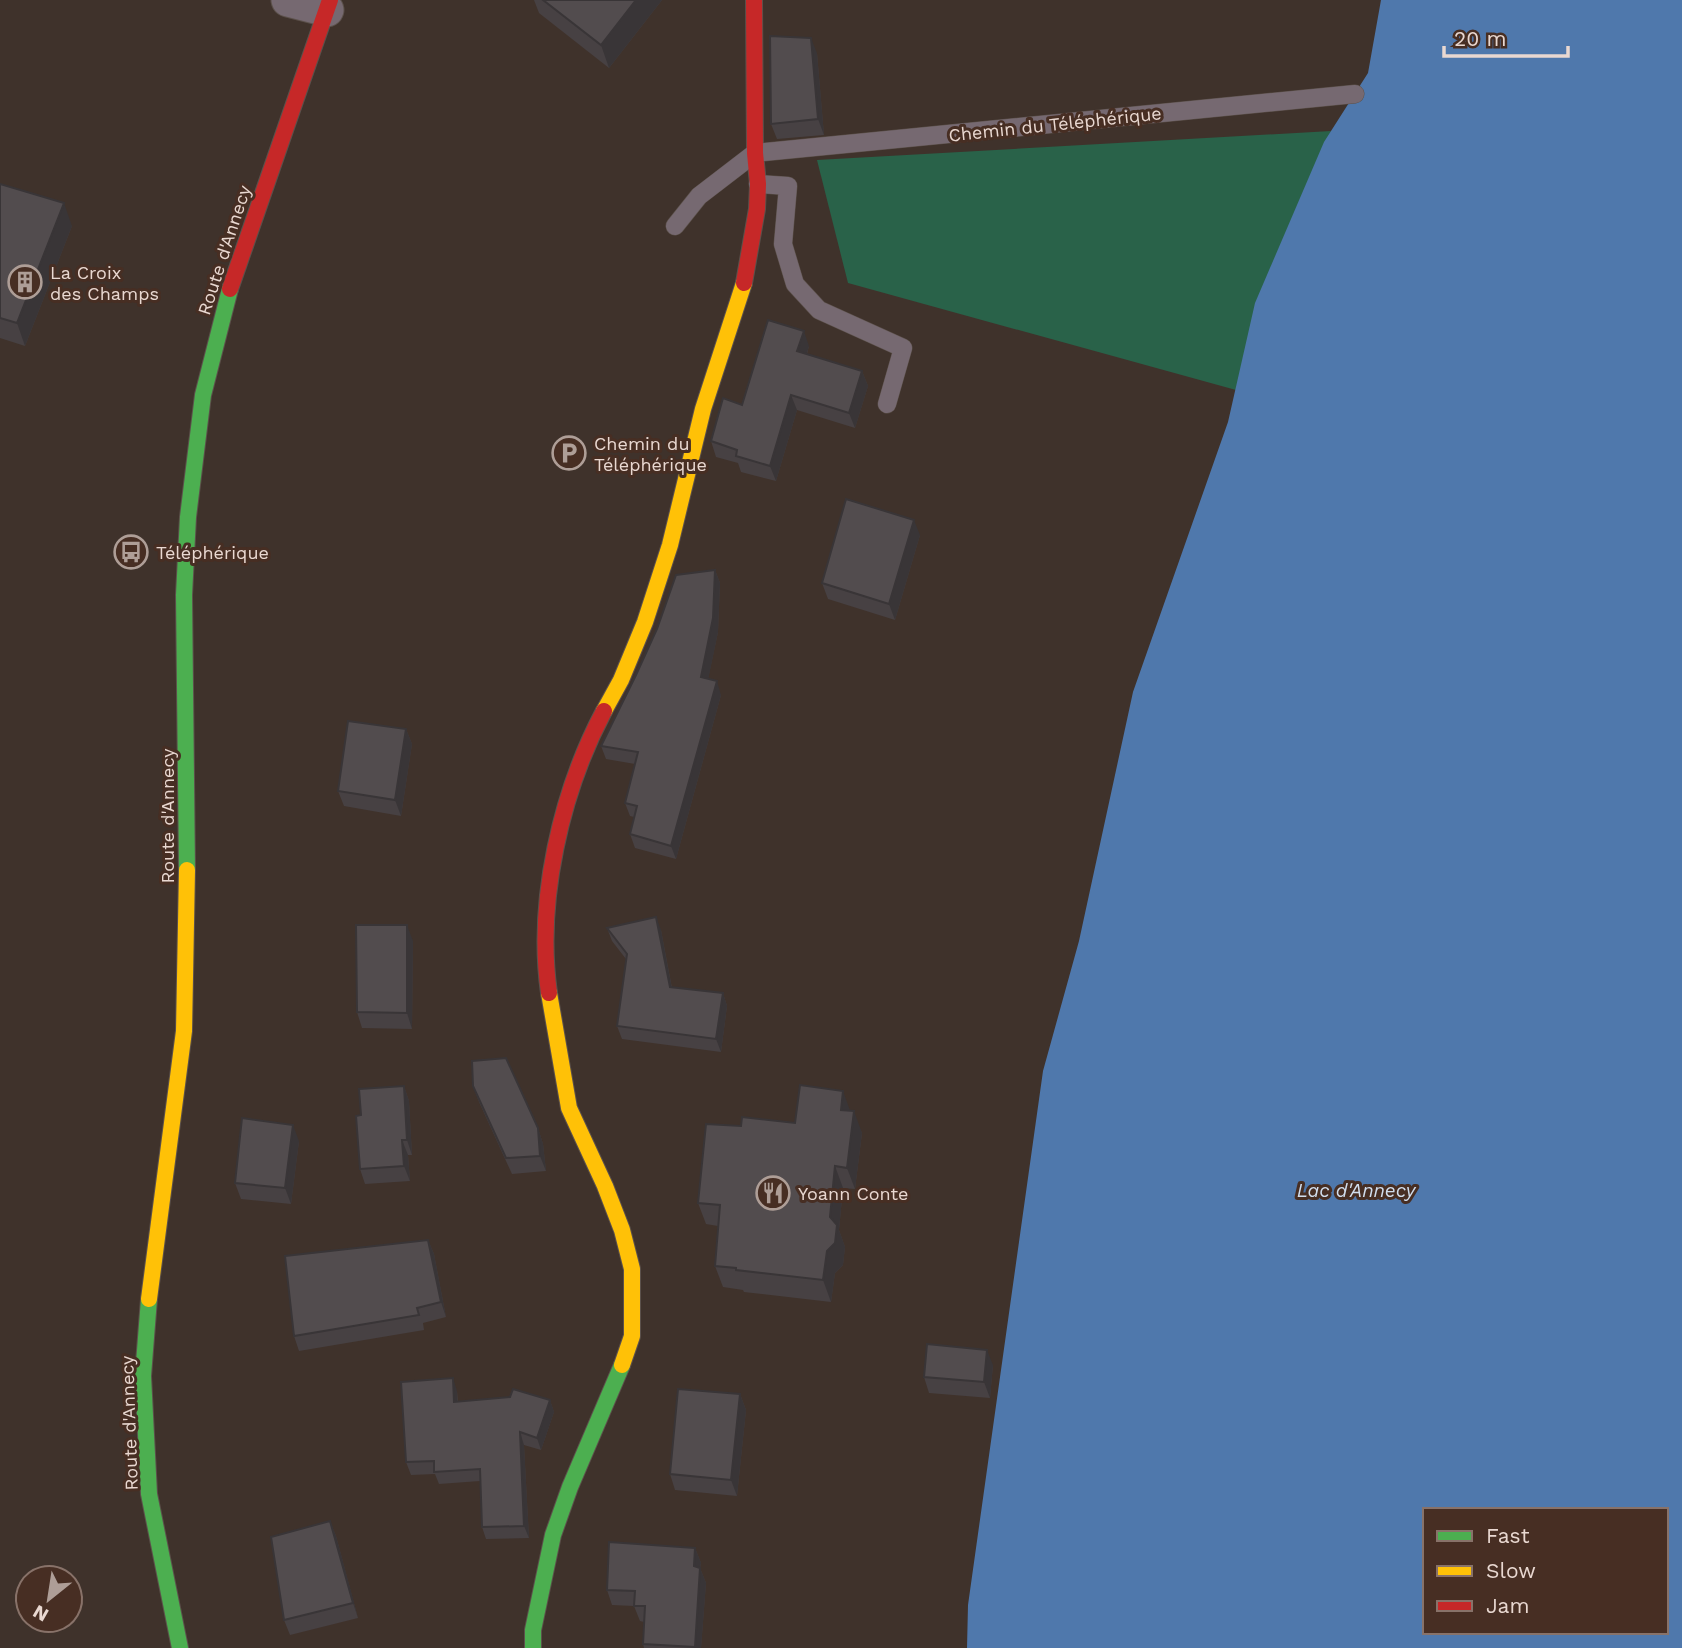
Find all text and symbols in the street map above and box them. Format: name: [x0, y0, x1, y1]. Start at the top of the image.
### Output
scale bar: [1444, 14, 1568, 58]
text: 20 m: [1454, 26, 1506, 51]
street label: Chemin du Téléphérique: [947, 102, 1163, 146]
street label: Route d'Annecy: [193, 182, 255, 317]
place label: La Croix des Champs: [50, 262, 159, 304]
building icon: La Croix des Champs: [6, 263, 44, 301]
place label: Chemin du Téléphérique: [594, 433, 707, 475]
parking icon: Chemin du Téléphérique: [550, 434, 588, 472]
bus stop icon: Téléphérique: [112, 533, 150, 571]
place label: Téléphérique: [156, 542, 269, 563]
street label: Route d'Annecy: [157, 748, 178, 883]
restaurant icon: Yoann Conte: [754, 1174, 792, 1212]
water label: Lac d'Annecy: [1297, 1179, 1417, 1202]
place label: Yoann Conte: [798, 1183, 909, 1204]
street label: Route d'Annecy: [116, 1355, 142, 1491]
legend: [1423, 1508, 1668, 1634]
text: Fast: [1486, 1523, 1530, 1548]
text: Slow: [1486, 1558, 1536, 1583]
north arrow: [14, 1564, 84, 1634]
text: Jam: [1486, 1593, 1529, 1618]
text: N: [29, 1600, 53, 1627]

